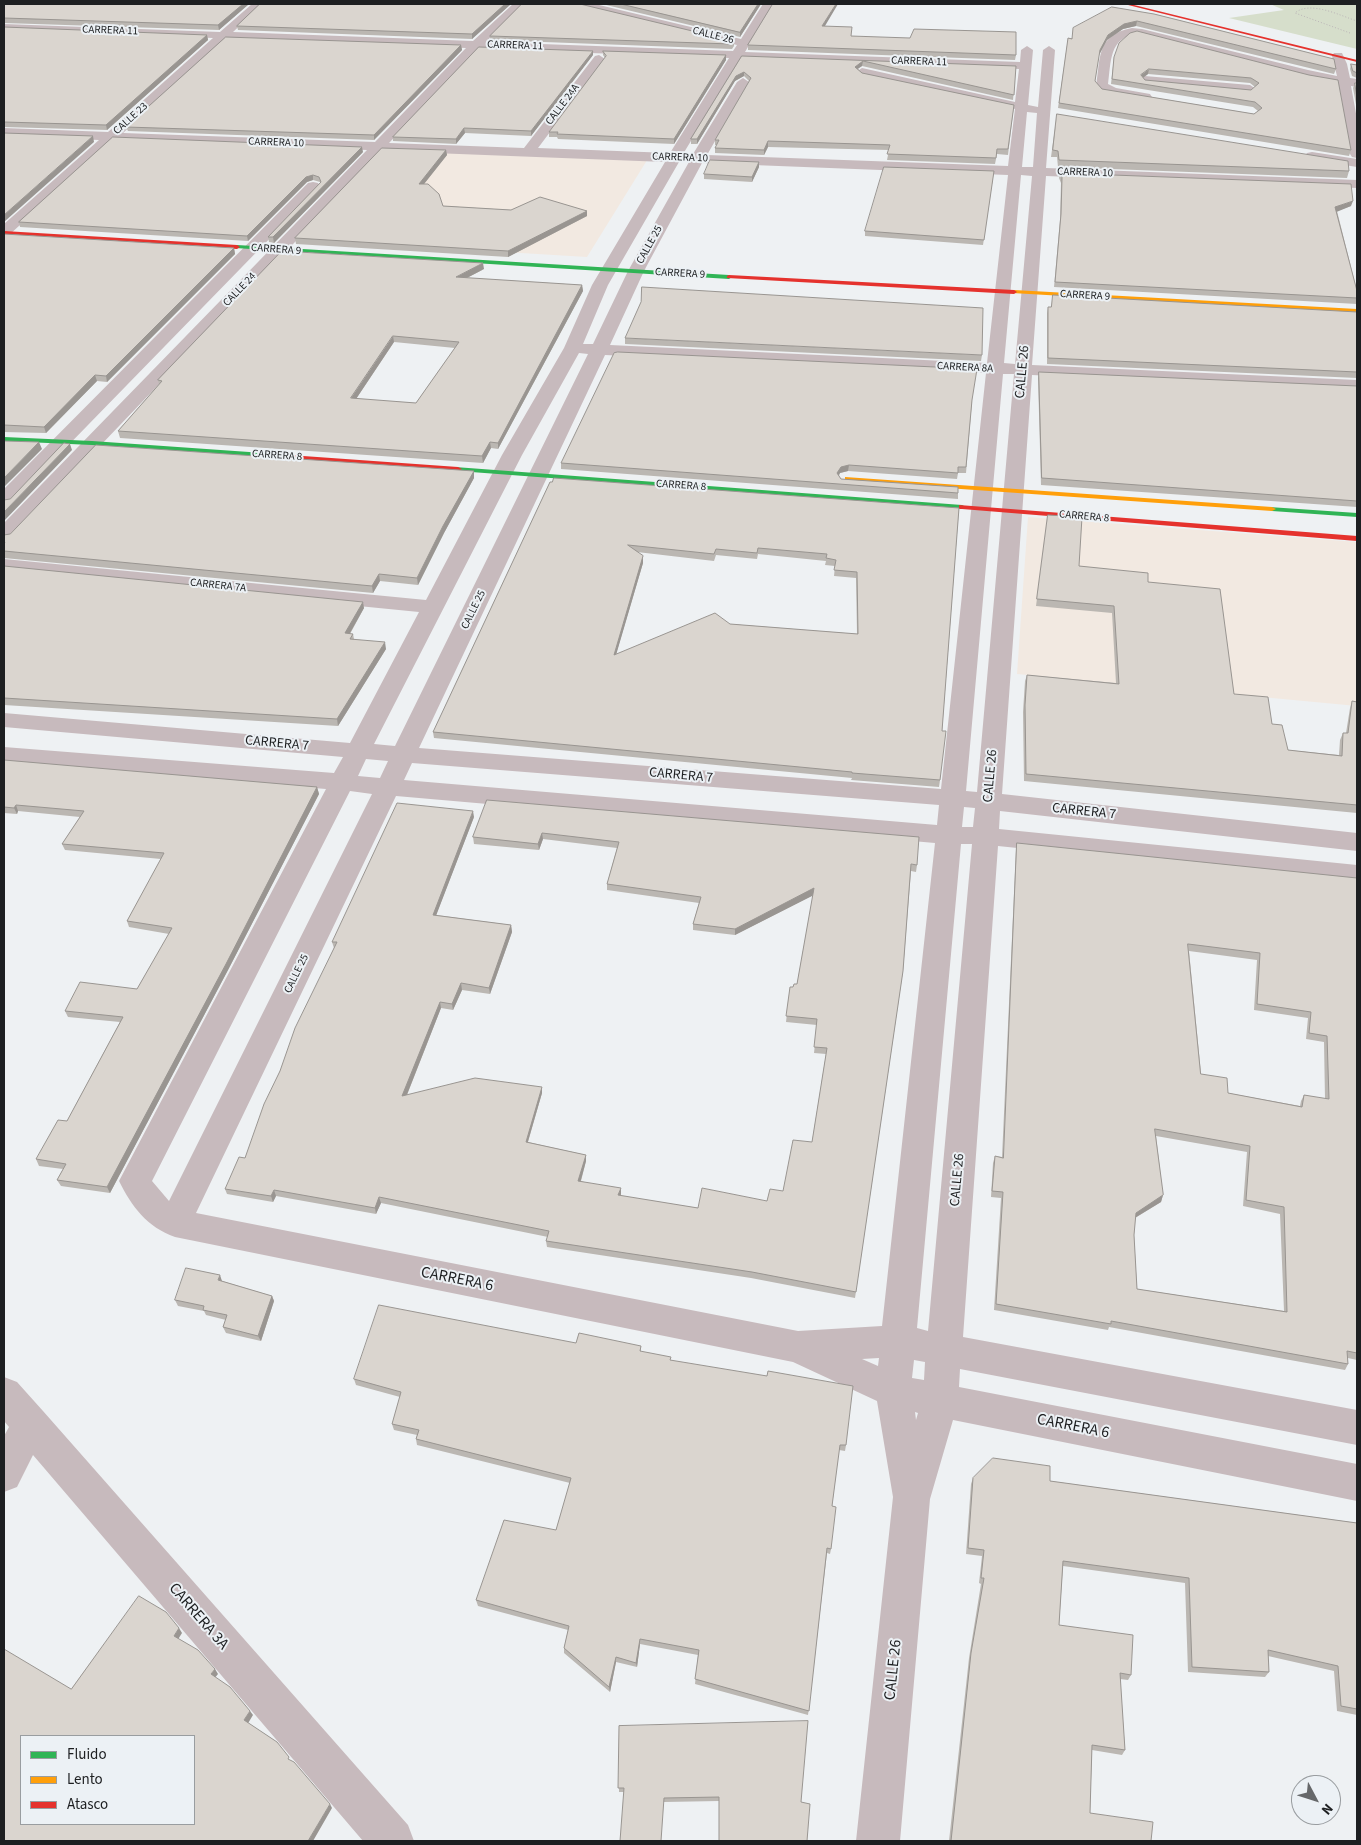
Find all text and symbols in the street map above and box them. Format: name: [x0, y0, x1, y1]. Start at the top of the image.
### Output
street label: CARRERA 11: [82, 23, 138, 39]
street label: CALLE 26: [691, 25, 735, 47]
street label: CARRERA 11: [487, 38, 543, 54]
street label: CARRERA 11: [891, 54, 947, 70]
street label: CALLE 24A: [543, 82, 583, 128]
street label: CALLE 23: [111, 100, 151, 138]
street label: CARRERA 10: [248, 135, 304, 151]
street label: CARRERA 10: [652, 150, 708, 166]
street label: CARRERA 10: [1057, 165, 1113, 181]
street label: CALLE 25: [634, 223, 666, 267]
street label: CARRERA 9: [250, 242, 302, 258]
street label: CARRERA 9: [654, 266, 706, 282]
street label: CALLE 24: [221, 270, 259, 310]
street label: CARRERA 9: [1059, 288, 1111, 304]
street label: CALLE 26: [1012, 345, 1034, 399]
street label: CARRERA 8A: [936, 360, 994, 376]
street label: CARRERA 8: [251, 448, 303, 464]
street label: CARRERA 8: [655, 478, 707, 494]
street label: CARRERA 8: [1058, 508, 1110, 526]
street label: CARRERA 7A: [189, 576, 247, 596]
street label: CALLE 25: [459, 588, 489, 632]
street label: CARRERA 7: [244, 733, 310, 755]
street label: CALLE 26: [980, 749, 1002, 803]
street label: CARRERA 7: [648, 765, 714, 787]
street label: CARRERA 7: [1051, 800, 1117, 824]
street label: CALLE 25: [282, 952, 312, 996]
street label: CALLE 26: [947, 1153, 969, 1207]
street label: CARRERA 6: [419, 1264, 495, 1296]
street label: CARRERA 6: [1035, 1411, 1111, 1443]
street label: CARRERA 3A: [164, 1580, 232, 1654]
street label: CALLE 26: [881, 1639, 907, 1701]
legend: [20, 1735, 195, 1825]
text: Fluido: [67, 1744, 107, 1765]
text: Lento: [67, 1769, 103, 1790]
north arrow: [1291, 1775, 1341, 1825]
text: Atasco: [67, 1794, 108, 1815]
text: N: [1316, 1799, 1337, 1819]

